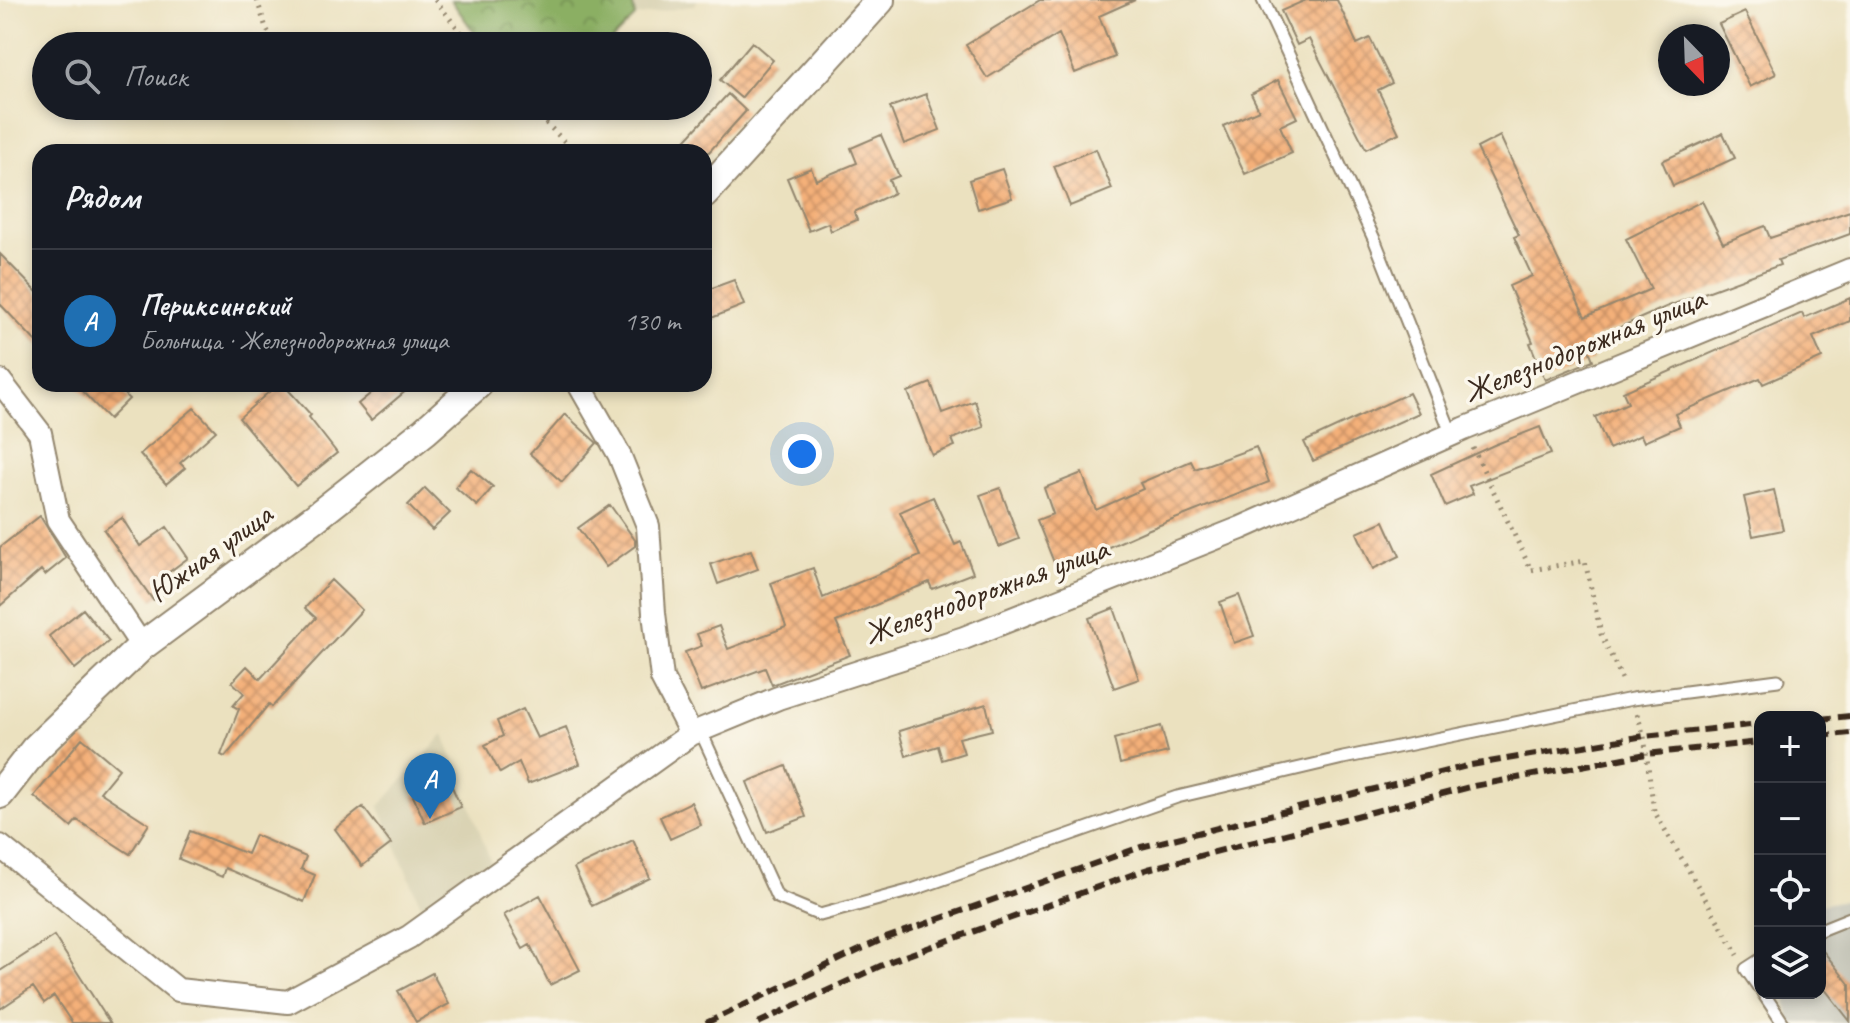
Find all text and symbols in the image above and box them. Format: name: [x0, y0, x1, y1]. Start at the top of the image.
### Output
north arrow: [1658, 24, 1730, 96]
search box: [32, 32, 712, 120]
icon: search: [60, 54, 104, 98]
text: Поиск: [124, 57, 187, 95]
text: Рядом: [64, 175, 140, 218]
street label: Железнодорожная улица: [1457, 277, 1713, 412]
text: Периксинский: [140, 286, 291, 324]
text: A: [83, 305, 97, 338]
text: 130 m: [624, 305, 680, 338]
text: Больница · Железнодорожная улица: [140, 324, 448, 357]
your location: [782, 434, 822, 474]
street label: Южная улица: [140, 493, 282, 612]
street label: Железнодорожная улица: [858, 527, 1116, 654]
map controls: [1754, 711, 1826, 999]
button: +: [1754, 711, 1826, 783]
pin: A: [404, 753, 456, 819]
button: −: [1754, 783, 1826, 855]
button: locate: [1754, 855, 1826, 927]
button: layers: [1754, 927, 1826, 999]

